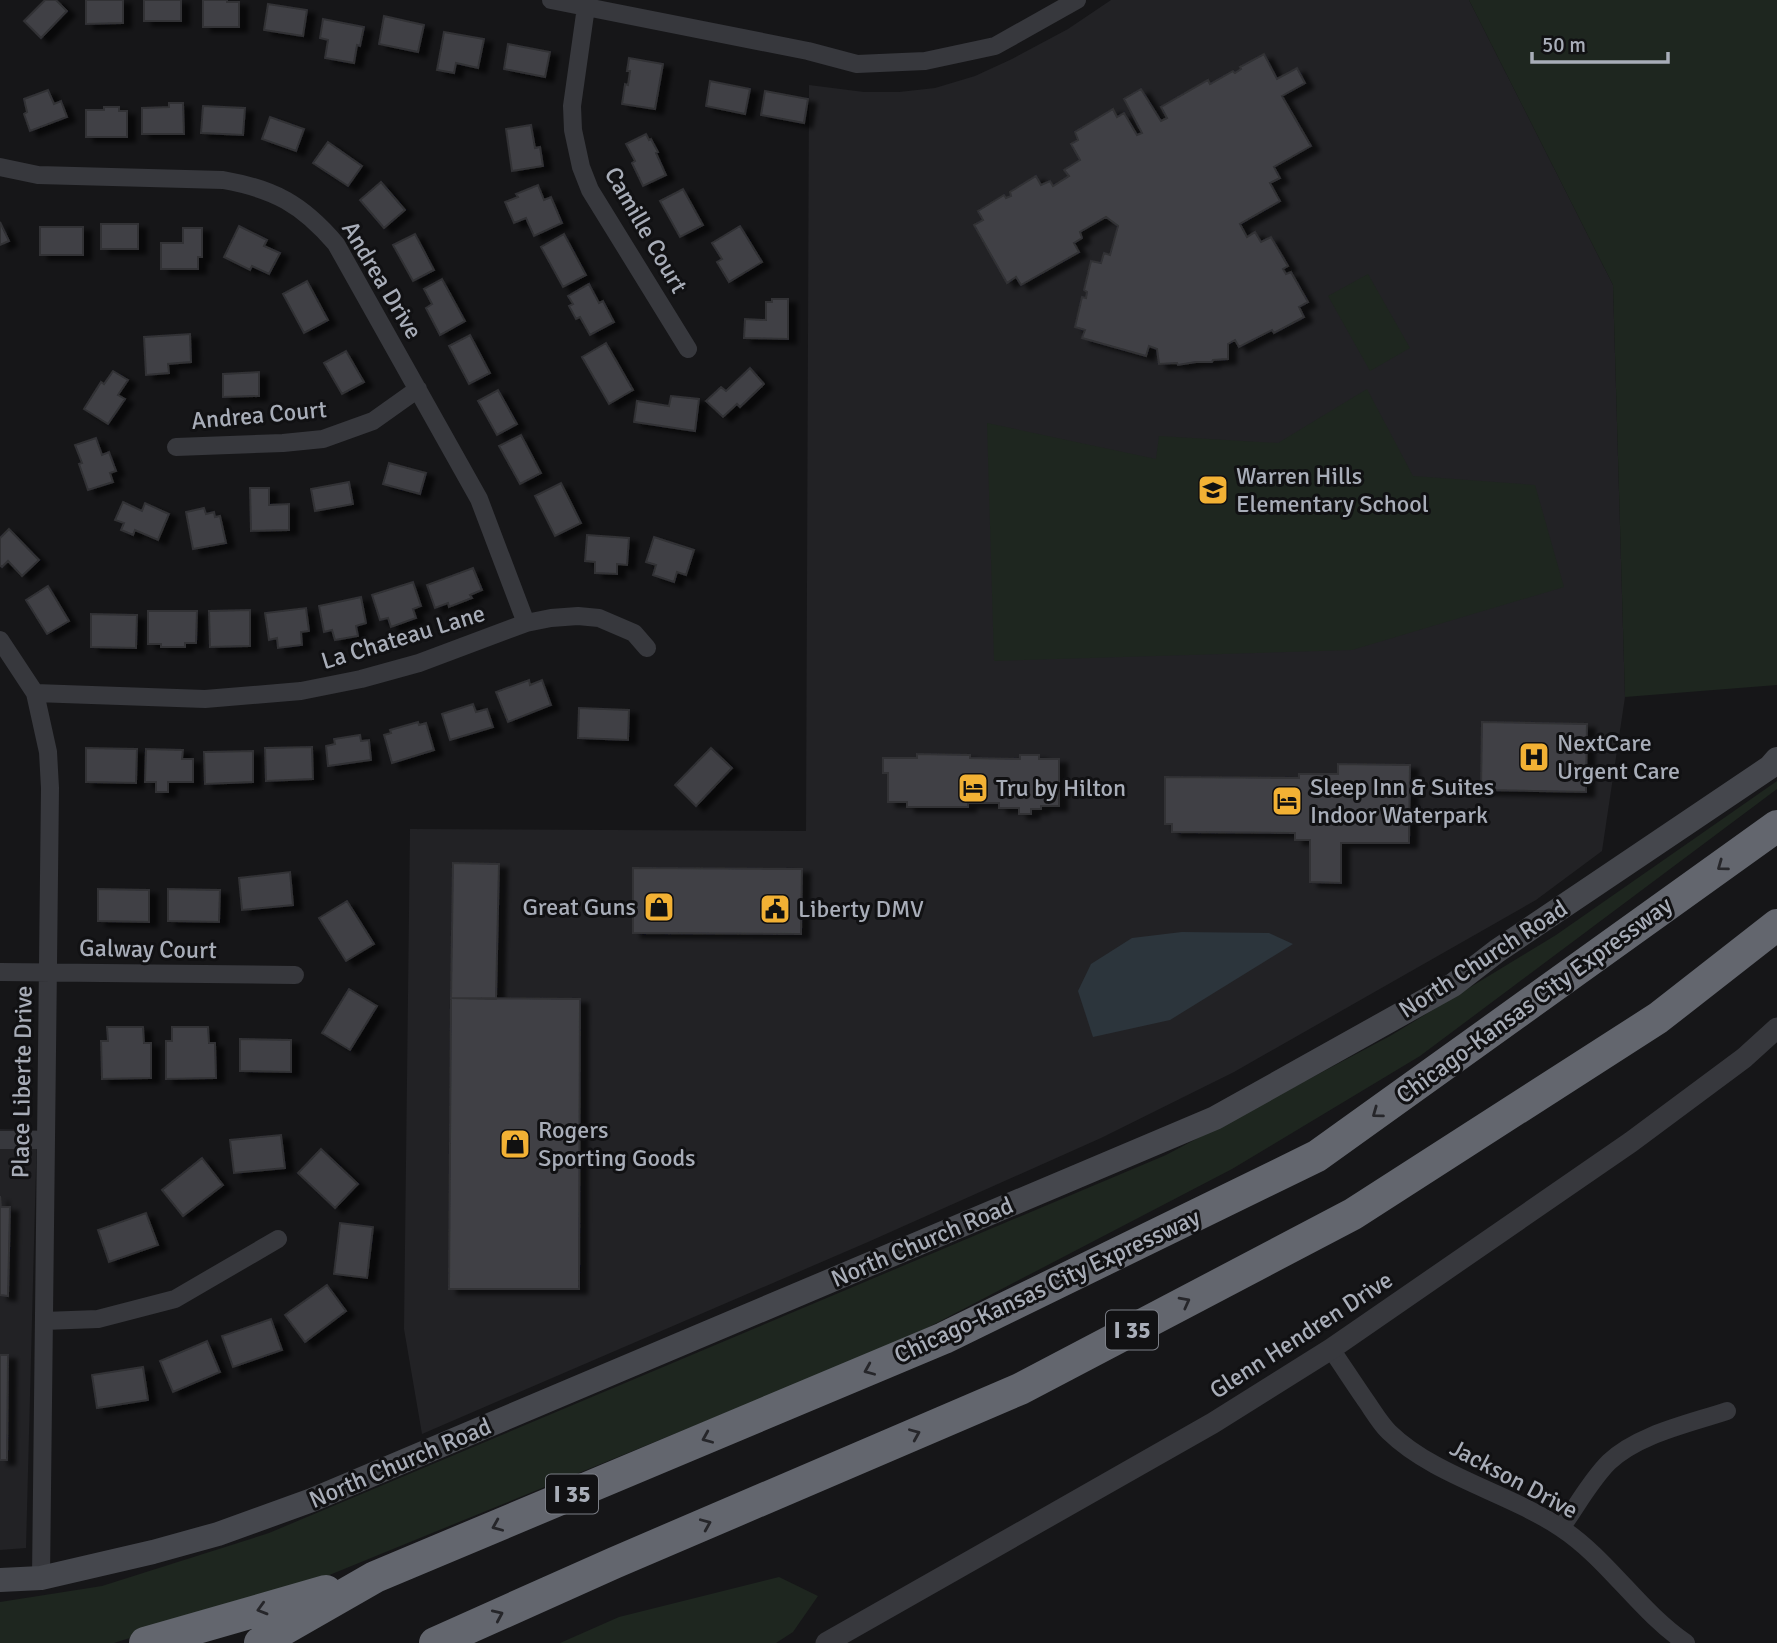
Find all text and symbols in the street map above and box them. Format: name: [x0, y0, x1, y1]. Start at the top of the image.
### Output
scale bar: [1532, 21, 1668, 65]
text: 50 m: [1542, 32, 1586, 58]
street label: Camille Court: [598, 162, 694, 298]
street label: Andrea Drive: [335, 216, 429, 344]
street label: Andrea Court: [190, 394, 328, 436]
place label: Warren Hills Elementary School: [1236, 461, 1429, 519]
school or university icon: Warren Hills Elementary School: [1196, 473, 1230, 507]
street label: La Chateau Lane: [318, 598, 488, 676]
place label: NextCare Urgent Care: [1557, 728, 1680, 786]
hospital icon: NextCare Urgent Care: [1517, 740, 1551, 774]
hotel icon: Tru by Hilton: [956, 771, 990, 805]
place label: Sleep Inn & Suites Indoor Waterpark: [1310, 772, 1494, 830]
place label: Tru by Hilton: [996, 773, 1126, 803]
hotel icon: Sleep Inn & Suites Indoor Waterpark: [1270, 784, 1304, 818]
one-way arrow: [1717, 858, 1730, 870]
shop icon: Great Guns: [642, 890, 676, 924]
street label: Chicago-Kansas City Expressway: [1390, 890, 1678, 1110]
place label: Great Guns: [522, 892, 636, 922]
public building icon: Liberty DMV: [758, 892, 792, 926]
street label: North Church Road: [1393, 893, 1573, 1025]
place label: Liberty DMV: [798, 894, 924, 924]
street label: Galway Court: [79, 933, 217, 965]
street label: Place Liberte Drive: [5, 985, 39, 1179]
one-way arrow: [1373, 1105, 1385, 1117]
place label: Rogers Sporting Goods: [538, 1115, 696, 1173]
shop icon: Rogers Sporting Goods: [498, 1127, 532, 1161]
street label: North Church Road: [826, 1190, 1018, 1294]
street label: Chicago-Kansas City Expressway: [889, 1202, 1205, 1370]
street label: Glenn Hendren Drive: [1204, 1265, 1398, 1405]
one-way arrow: [1178, 1297, 1190, 1310]
road number: I 35: [1106, 1310, 1158, 1350]
one-way arrow: [864, 1361, 876, 1375]
street label: North Church Road: [304, 1411, 496, 1515]
one-way arrow: [908, 1428, 920, 1442]
one-way arrow: [701, 1429, 713, 1443]
street label: Jackson Drive: [1445, 1433, 1583, 1525]
road number: I 35: [546, 1474, 598, 1513]
one-way arrow: [492, 1517, 504, 1531]
one-way arrow: [699, 1518, 711, 1532]
one-way arrow: [256, 1601, 268, 1616]
one-way arrow: [490, 1609, 503, 1623]

